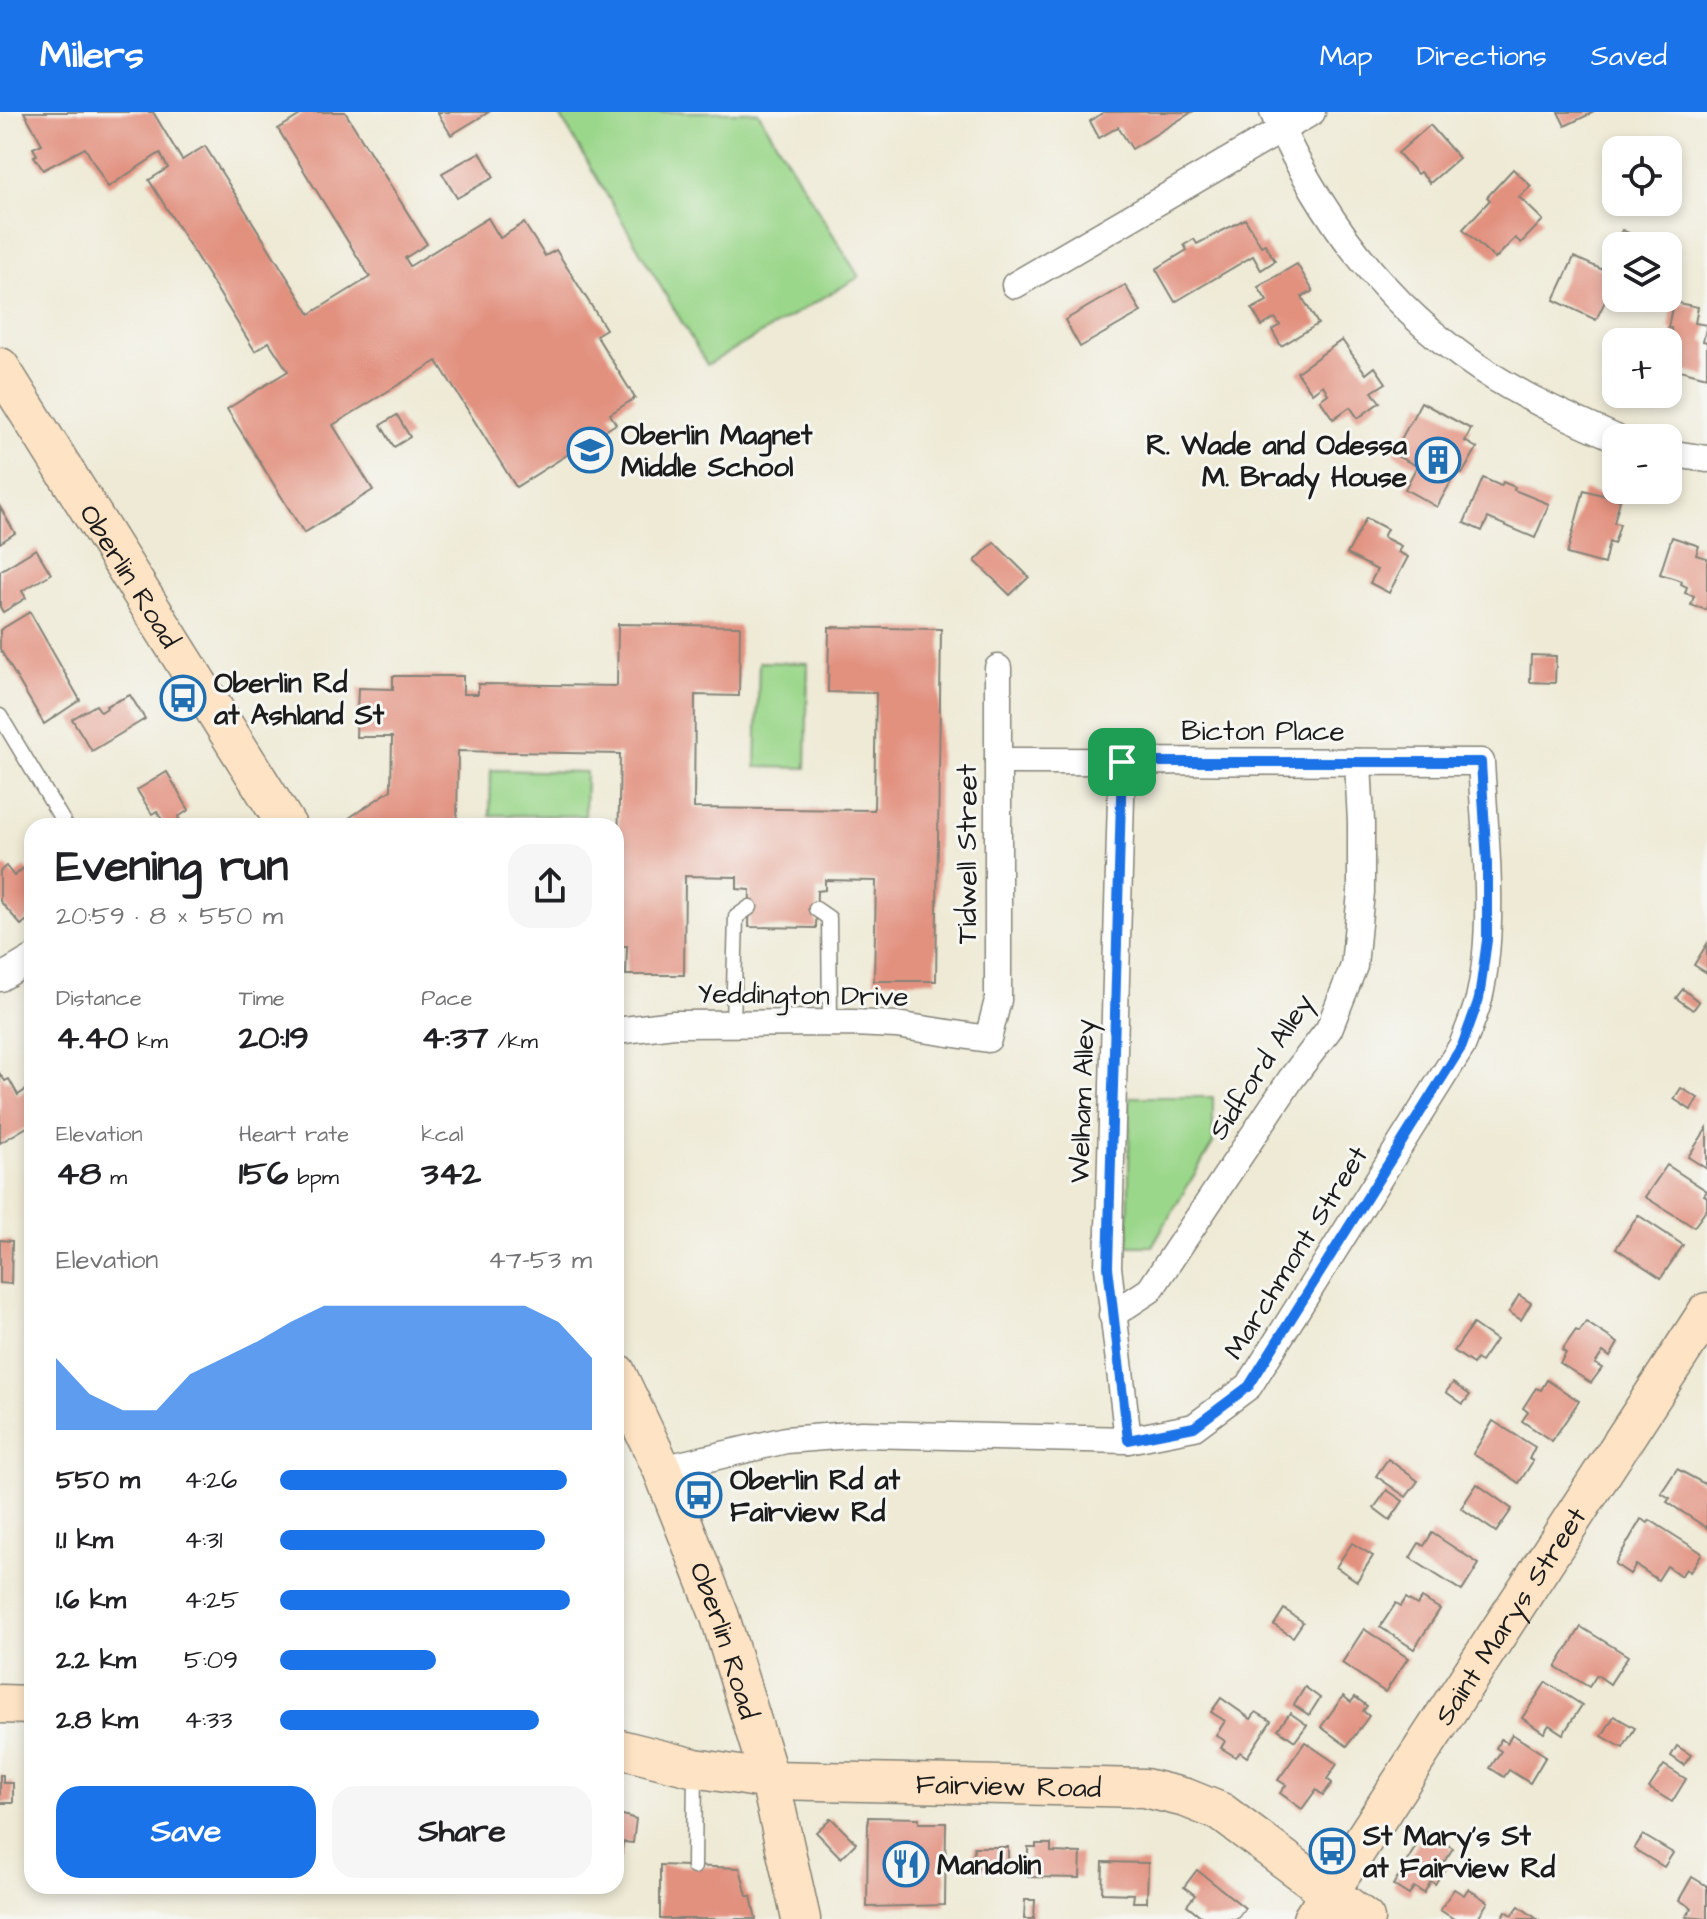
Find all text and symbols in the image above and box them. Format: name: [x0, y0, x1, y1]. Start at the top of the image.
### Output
text: Milers: [40, 30, 144, 82]
text: Map: [1320, 37, 1373, 76]
text: Directions: [1417, 37, 1547, 76]
text: Saved: [1591, 37, 1667, 76]
map controls: [1602, 136, 1682, 504]
button: locate: [1602, 136, 1682, 216]
button: layers: [1602, 232, 1682, 312]
button: +: [1602, 328, 1682, 408]
place label: Oberlin Magnet Middle School: [621, 416, 813, 487]
button: −: [1602, 424, 1682, 504]
school or university icon: Oberlin Magnet Middle School: [566, 426, 614, 474]
place label: R. Wade and Odessa M. Brady House: [1146, 426, 1408, 500]
building icon: R. Wade and Odessa M. Brady House: [1414, 436, 1462, 484]
street label: Oberlin Road: [69, 497, 189, 656]
place label: Oberlin Rd at Ashland St: [214, 664, 385, 735]
bus stop icon: Oberlin Rd at Ashland St: [159, 674, 207, 722]
street label: Bicton Place: [1181, 712, 1345, 751]
pin: [1088, 728, 1156, 796]
icon: arrive: [1100, 740, 1144, 784]
street label: Tidwell Street: [948, 763, 987, 944]
text: Evening run: [56, 837, 288, 898]
button: share: [508, 844, 592, 928]
text: 20:59 · 8 × 550 m: [56, 898, 283, 934]
street label: Yeddington Drive: [697, 974, 909, 1018]
text: Distance: [56, 983, 142, 1014]
text: Time: [239, 983, 285, 1014]
text: Pace: [421, 983, 472, 1014]
street label: Sidford Alley: [1199, 986, 1325, 1149]
text: 4.40: [56, 1014, 129, 1062]
text: 20:19: [239, 1014, 309, 1062]
text: 4:37: [421, 1014, 488, 1062]
street label: Welham Alley: [1060, 1018, 1107, 1184]
text: km: [129, 1026, 168, 1057]
text: /km: [488, 1026, 538, 1057]
text: Elevation: [56, 1119, 143, 1150]
text: Heart rate: [239, 1119, 349, 1150]
text: kcal: [421, 1119, 463, 1150]
street label: Marchmont Street: [1215, 1138, 1378, 1367]
text: 48: [56, 1150, 101, 1198]
text: 156: [239, 1150, 288, 1198]
text: 342: [421, 1150, 481, 1198]
text: m: [101, 1162, 127, 1193]
text: bpm: [288, 1162, 339, 1193]
text: Elevation: [56, 1242, 158, 1278]
text: 47–53 m: [488, 1242, 592, 1278]
place label: Oberlin Rd at Fairview Rd: [730, 1461, 901, 1532]
text: 550 m: [56, 1462, 140, 1498]
text: 4:26: [184, 1462, 237, 1498]
bus stop icon: Oberlin Rd at Fairview Rd: [675, 1471, 723, 1519]
street label: Saint Marys Street: [1425, 1499, 1596, 1733]
text: 1.1 km: [56, 1522, 113, 1558]
text: 4:31: [184, 1522, 223, 1558]
street label: Oberlin Road: [679, 1556, 768, 1724]
text: 1.6 km: [56, 1582, 126, 1618]
text: 4:25: [184, 1582, 239, 1618]
text: 2.2 km: [56, 1642, 136, 1678]
text: 5:09: [184, 1642, 238, 1678]
text: 2.8 km: [56, 1702, 138, 1738]
text: 4:33: [184, 1702, 233, 1738]
street label: Fairview Road: [915, 1765, 1102, 1808]
button: Save: [56, 1786, 316, 1878]
button: Share: [332, 1786, 592, 1878]
place label: St Mary's St at Fairview Rd: [1362, 1817, 1556, 1888]
bus stop icon: St Mary's St at Fairview Rd: [1308, 1827, 1356, 1875]
restaurant icon: Mandolin: [882, 1840, 930, 1888]
place label: Mandolin: [937, 1846, 1041, 1885]

